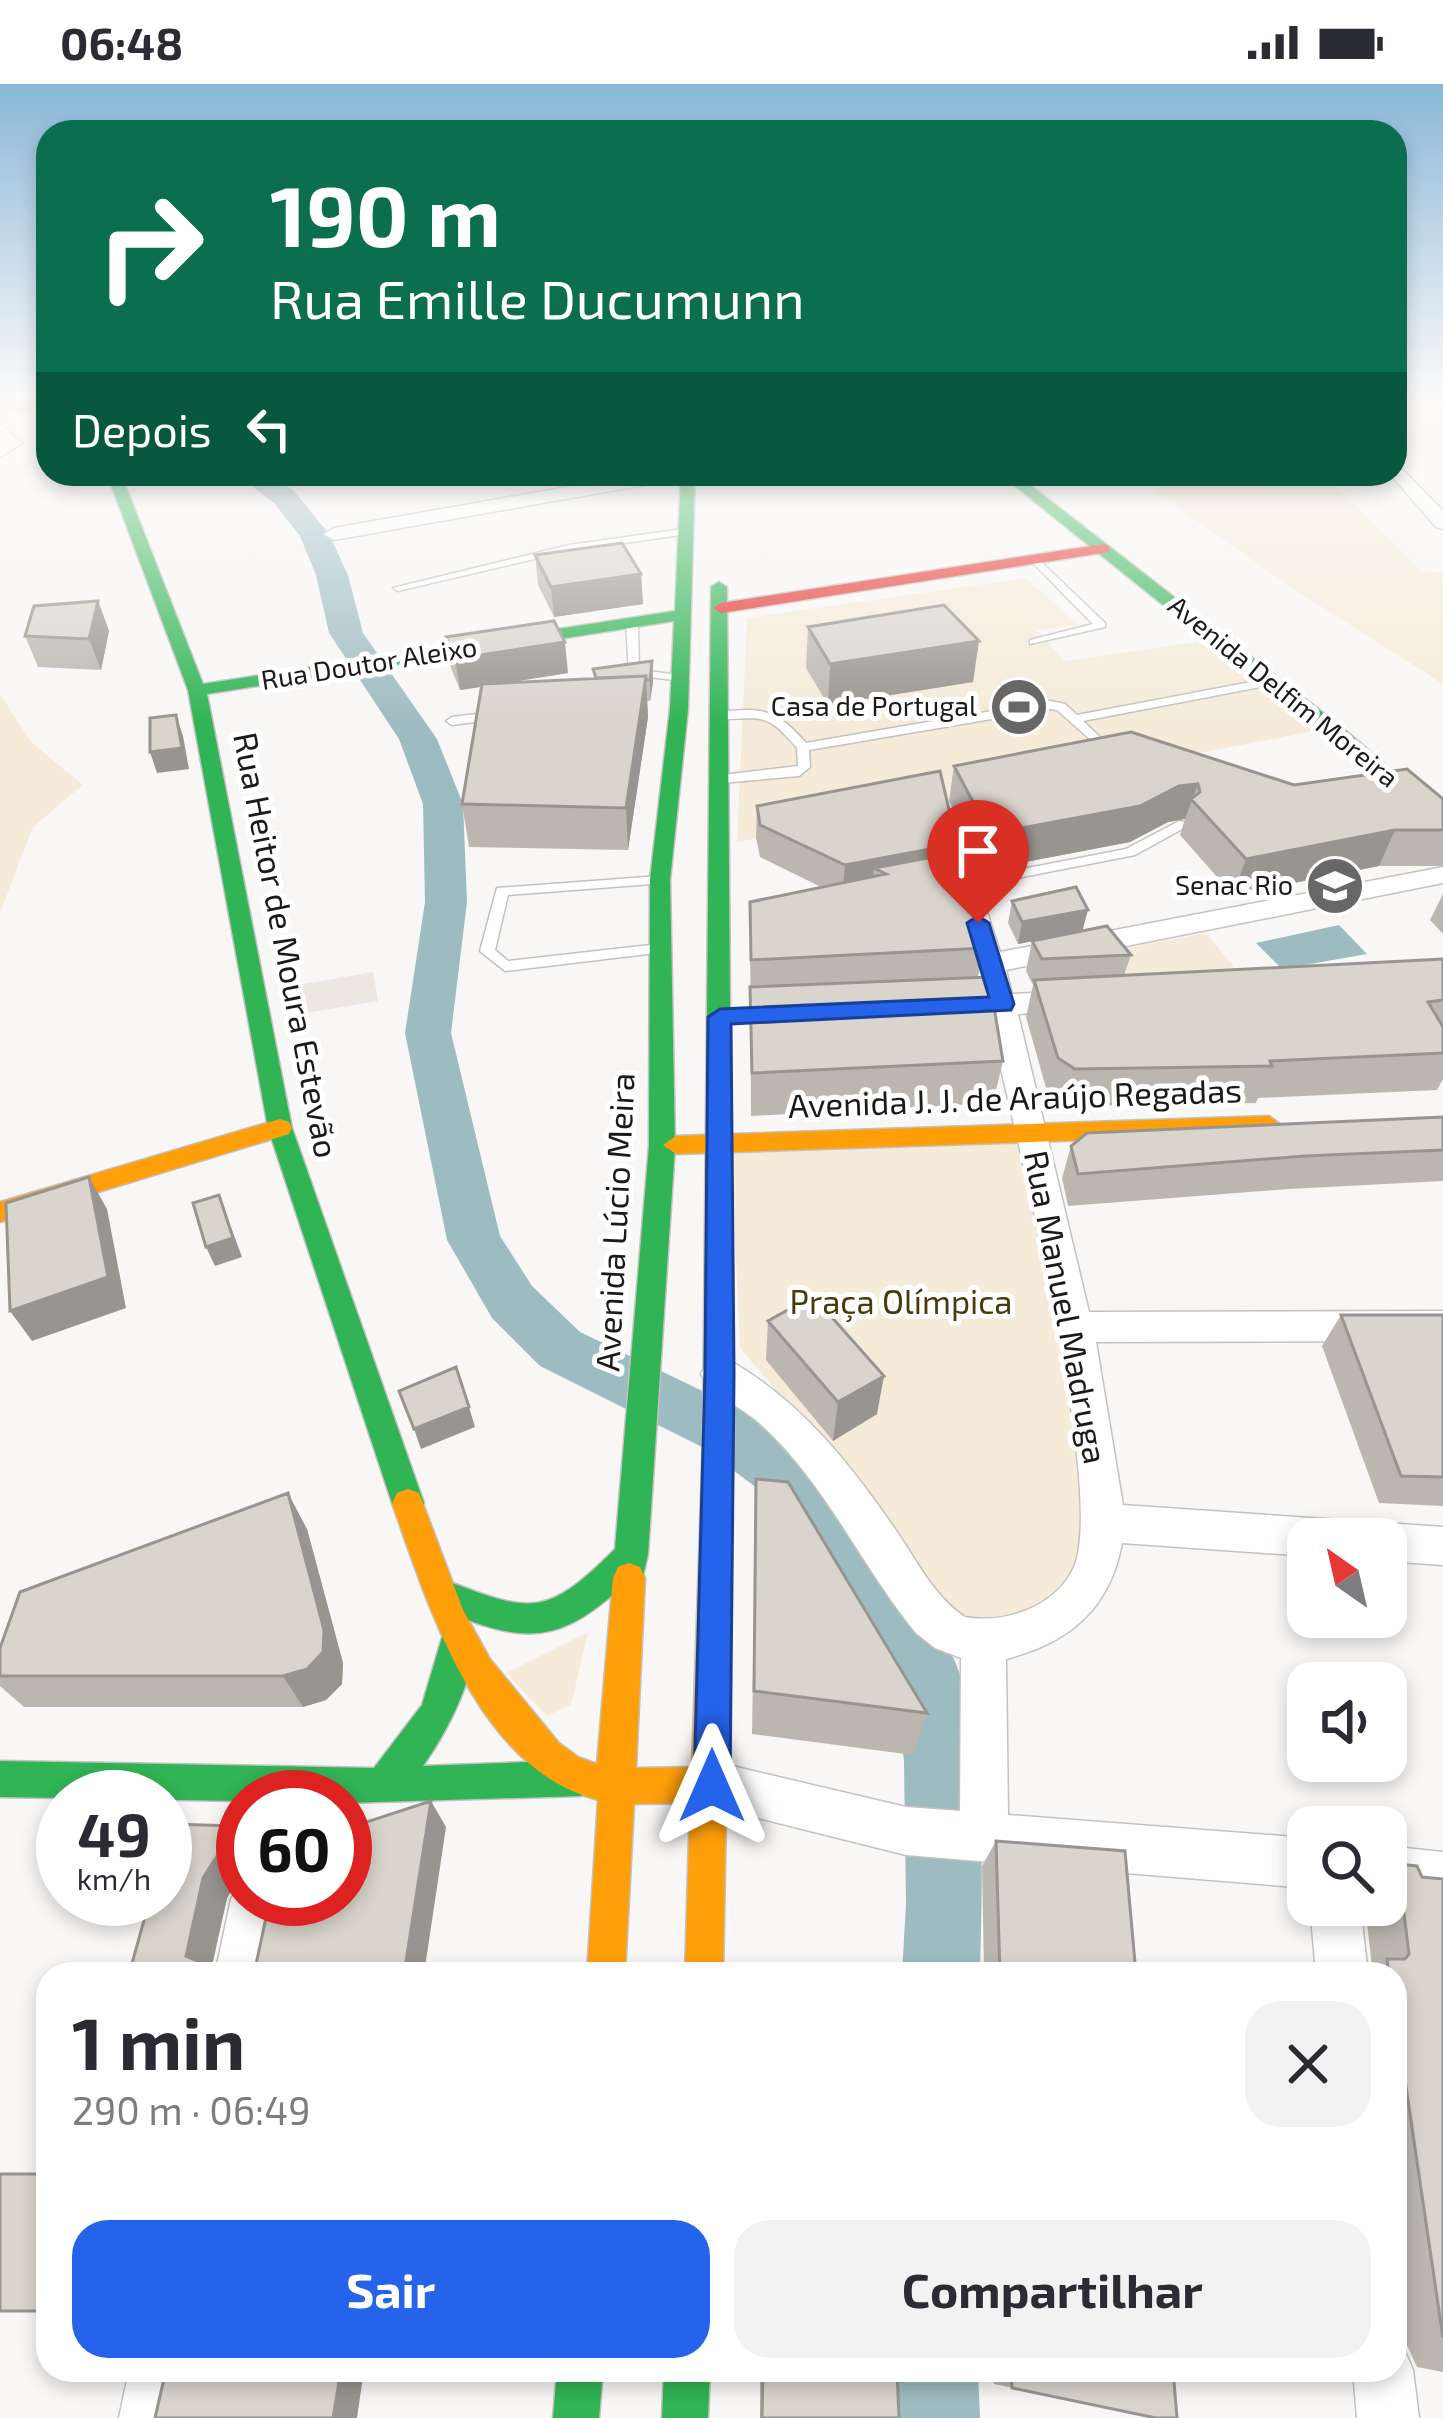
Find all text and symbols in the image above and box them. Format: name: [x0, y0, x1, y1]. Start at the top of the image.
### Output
text: 06:48: [60, 15, 183, 69]
text: 190 m: [270, 163, 501, 264]
icon: right: [72, 168, 228, 324]
text: Rua Emille Ducumunn: [270, 265, 805, 330]
icon: left: [236, 396, 302, 462]
text: Depois: [72, 402, 212, 456]
street label: Avenida Delfim Moreira: [1163, 588, 1406, 793]
street label: Rua Doutor Aleixo: [258, 629, 479, 695]
sports icon: Casa de Portugal: [988, 676, 1050, 738]
place label: Casa de Portugal: [771, 689, 977, 722]
street label: Rua Heitor de Moura Estevão: [226, 729, 348, 1161]
pin: [927, 800, 1029, 923]
icon: arrive: [945, 818, 1011, 884]
school or university icon: Senac Rio: [1304, 855, 1366, 917]
place label: Senac Rio: [1175, 868, 1293, 900]
street label: Avenida J. J. de Araújo Regadas: [787, 1069, 1242, 1125]
street label: Avenida Lúcio Meira: [586, 1072, 642, 1372]
street label: Rua Manuel Madruga: [1017, 1147, 1117, 1467]
park label: Praça Olímpica: [790, 1281, 1012, 1323]
north arrow: [1287, 1518, 1407, 1638]
map controls: [1287, 1518, 1407, 1926]
button: sound: [1287, 1662, 1407, 1782]
position arrow: [649, 1723, 775, 1849]
speed limit sign: 60: [216, 1770, 372, 1926]
text: 49: [77, 1797, 151, 1869]
button: search: [1287, 1806, 1407, 1926]
text: km/h: [77, 1860, 151, 1896]
text: 1 min: [72, 1998, 245, 2084]
button: close: [1245, 2001, 1371, 2127]
text: 290 m · 06:49: [72, 2086, 311, 2133]
button: Sair: [72, 2220, 710, 2358]
button: Compartilhar: [734, 2220, 1371, 2358]

